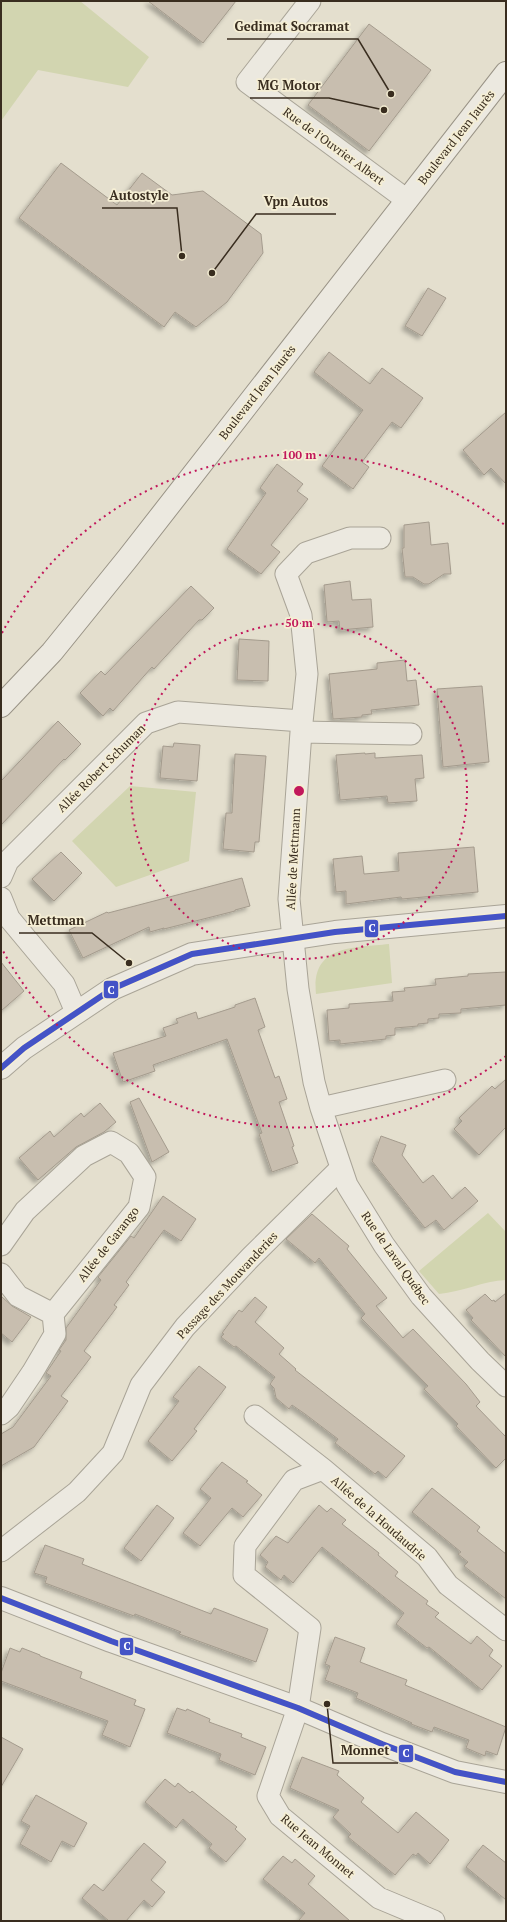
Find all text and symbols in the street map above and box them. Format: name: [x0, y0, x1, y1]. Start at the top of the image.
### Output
callout: Gedimat Socramat: [227, 14, 358, 39]
text: Gedimat Socramat: [235, 17, 350, 35]
callout: MG Motor: [250, 73, 329, 98]
text: MG Motor: [257, 76, 321, 94]
street label: Boulevard Jean Jaurès: [414, 87, 498, 187]
street label: Rue de l'Ouvrier Albert: [280, 104, 388, 188]
callout: Autostyle: [102, 183, 177, 208]
text: Autostyle: [109, 186, 169, 204]
callout: Vpn Autos: [256, 189, 336, 214]
text: Vpn Autos: [264, 192, 328, 210]
street label: Boulevard Jean Jaurès: [215, 342, 299, 442]
text: 100 m: [282, 447, 316, 462]
text: 50 m: [285, 615, 313, 630]
street label: Allée Robert Schuman: [54, 721, 148, 815]
centre of rings: [292, 784, 306, 798]
street label: Allée de Mettmann: [283, 808, 303, 910]
callout: Mettman: [19, 908, 92, 933]
text: Mettman: [28, 911, 85, 929]
line badge: C: [364, 919, 379, 938]
text: C: [368, 921, 376, 935]
line badge: C: [103, 980, 119, 999]
text: C: [107, 983, 115, 997]
street label: Allée de Garango: [74, 1203, 142, 1285]
street label: Rue de Laval Québec: [358, 1208, 434, 1308]
street label: Passage des Mouvanderies: [173, 1228, 281, 1342]
street label: Allée de la Houdaudrie: [328, 1473, 430, 1563]
line badge: C: [119, 1637, 134, 1656]
text: C: [123, 1639, 131, 1653]
callout: Monnet: [333, 1738, 398, 1763]
text: Monnet: [341, 1741, 390, 1759]
line badge: C: [398, 1744, 414, 1763]
text: C: [402, 1746, 410, 1760]
street label: Rue Jean Monnet: [278, 1811, 358, 1882]

